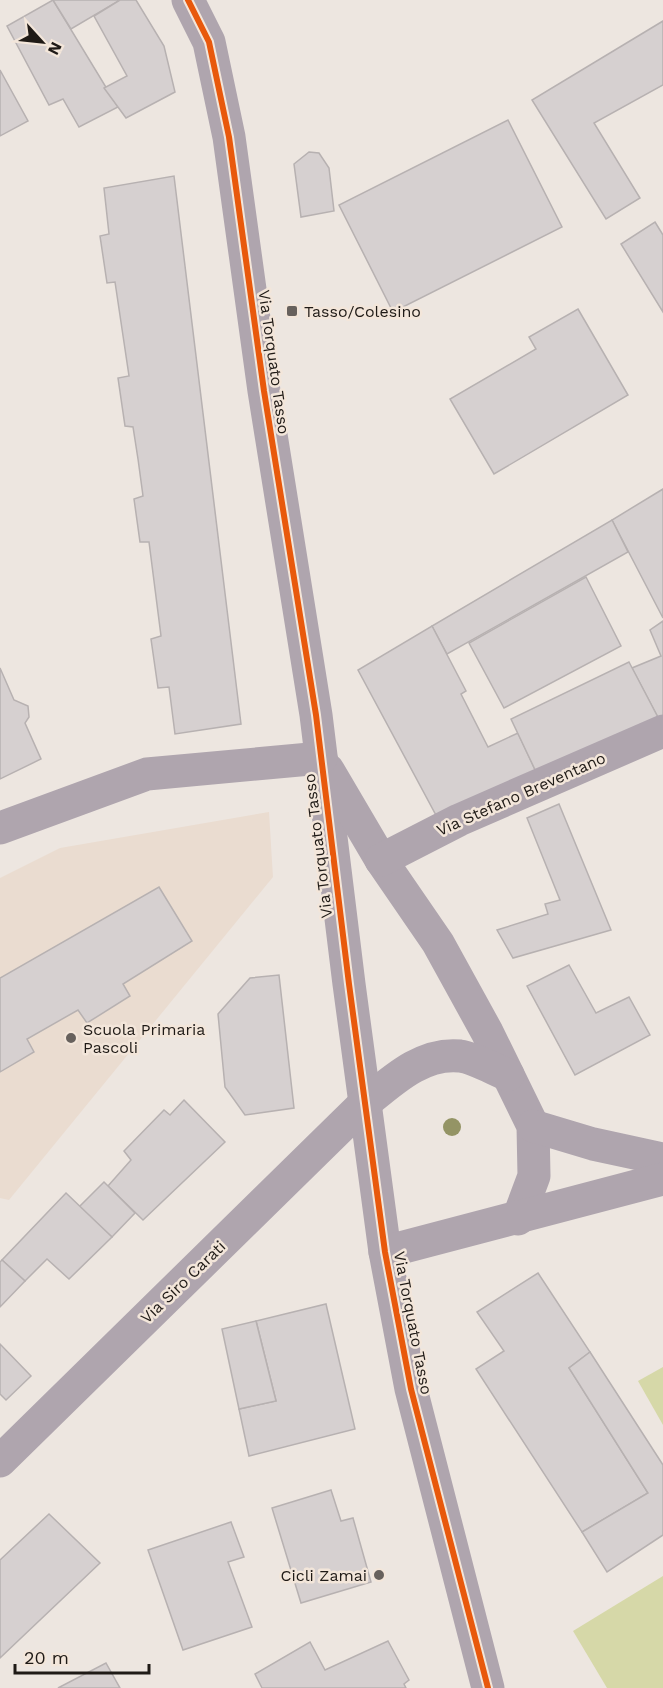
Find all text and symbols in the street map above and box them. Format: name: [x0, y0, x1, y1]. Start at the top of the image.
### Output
north arrow: [12, 12, 72, 72]
text: N: [44, 39, 66, 58]
street label: Via Torquato Tasso: [254, 289, 294, 435]
place label: Tasso/Colesino: [304, 302, 421, 321]
marker: Tasso/Colesino: [285, 304, 299, 318]
street label: Via Stefano Breventano: [434, 748, 608, 840]
street label: Via Torquato Tasso: [300, 773, 336, 919]
place label: Scuola Primaria Pascoli: [83, 1020, 205, 1057]
marker: Scuola Primaria Pascoli: [64, 1031, 78, 1045]
street label: Via Siro Carati: [137, 1237, 229, 1327]
street label: Via Torquato Tasso: [390, 1250, 436, 1396]
place label: Cicli Zamai: [281, 1566, 367, 1585]
marker: Cicli Zamai: [372, 1568, 386, 1582]
scale bar: [15, 1637, 148, 1675]
text: 20 m: [24, 1647, 69, 1668]

